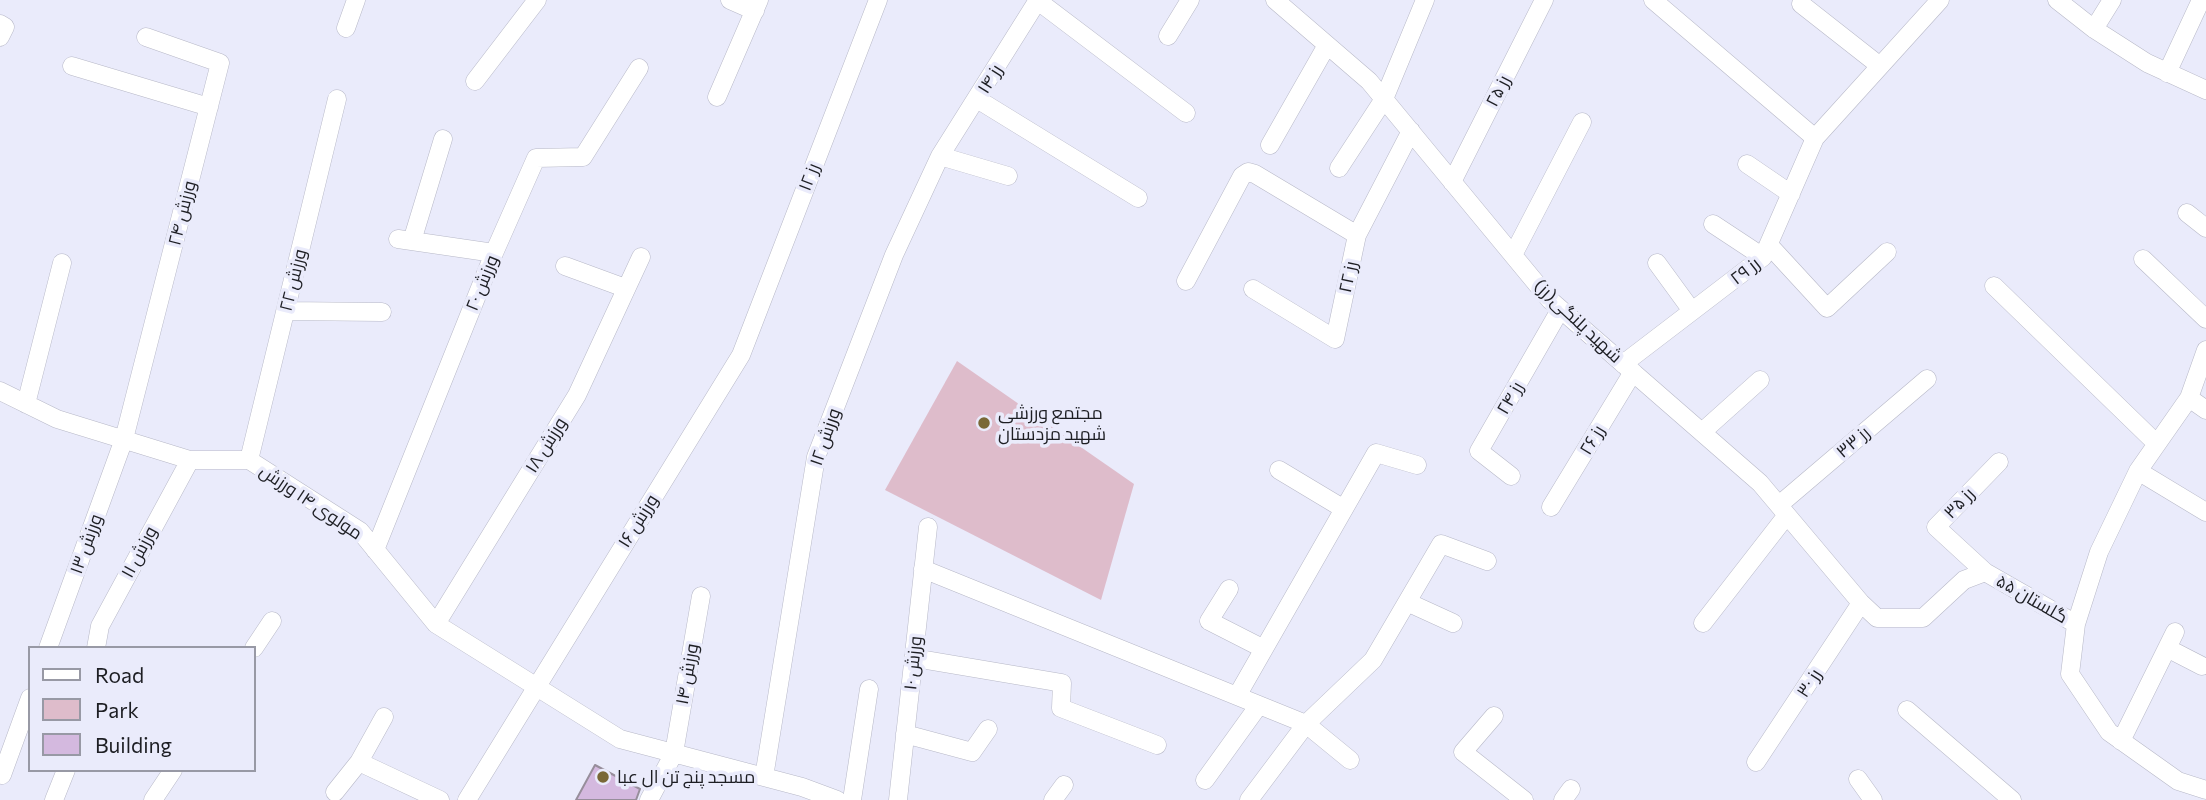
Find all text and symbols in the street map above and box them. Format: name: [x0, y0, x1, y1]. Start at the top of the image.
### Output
street label: رز ۱۴: [973, 60, 1007, 98]
street label: رز ۲۵: [1481, 72, 1515, 110]
street label: رز ۱۲: [794, 160, 824, 194]
street label: ورزش ۲۴: [164, 178, 200, 248]
street label: ورزش ۲۲: [275, 247, 311, 313]
street label: ورزش ۲۰: [461, 252, 503, 314]
street label: رز ۲۹: [1726, 253, 1764, 289]
street label: رز ۲۲: [1334, 259, 1362, 295]
street label: شهید پلنگی(رز): [1529, 275, 1627, 367]
street label: رز ۲۴: [1492, 378, 1528, 418]
place label: مجتمع ورزشی شهید مزدستان: [998, 402, 1106, 444]
street label: ورزش ۱۲: [805, 405, 845, 469]
street label: ورزش ۱۸: [521, 413, 571, 477]
marker: مجتمع ورزشی شهید مزدستان: [976, 415, 992, 431]
street label: رز ۲۶: [1575, 421, 1609, 459]
street label: رز ۳۳: [1832, 422, 1874, 462]
street label: مولوی ۱۴ ورزش: [256, 460, 366, 544]
street label: رز ۳۵: [1939, 483, 1979, 523]
street label: ورزش ۱۶: [613, 490, 663, 552]
street label: ورزش ۱۳: [65, 511, 107, 577]
street label: ورزش ۱۱: [116, 522, 162, 582]
street label: گلستان ۵۵: [1992, 570, 2072, 628]
street label: ورزش ۱۰: [899, 635, 927, 691]
street label: ورزش ۱۴: [671, 642, 703, 706]
legend: [28, 646, 256, 772]
text: Road: [95, 662, 144, 687]
street label: رز ۳۰: [1792, 665, 1826, 701]
text: Park: [95, 697, 139, 722]
text: Building: [95, 732, 172, 757]
place label: مسجد پنج تن ال عبا: [617, 766, 755, 788]
marker: مسجد پنج تن ال عبا: [595, 769, 611, 785]

